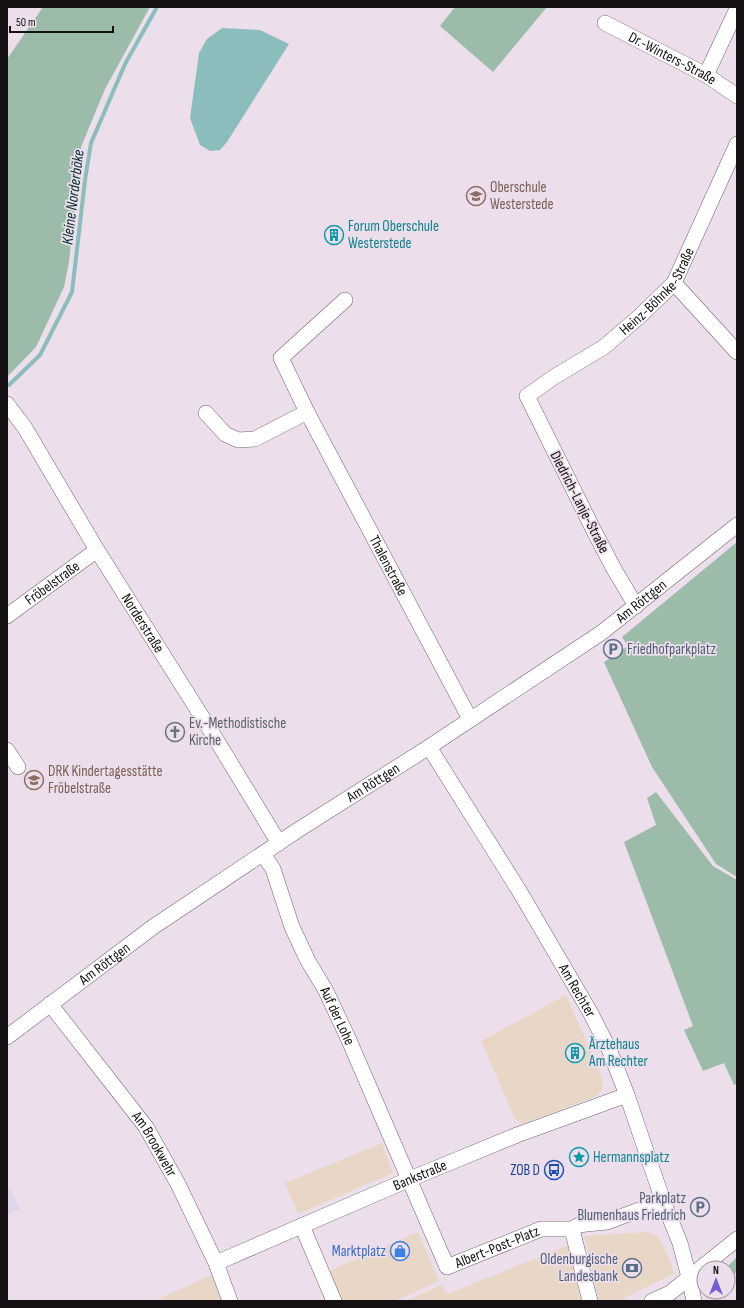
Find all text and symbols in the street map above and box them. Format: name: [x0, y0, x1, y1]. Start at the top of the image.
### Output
scale bar: [10, 8, 113, 34]
text: 50 m: [16, 15, 36, 30]
street label: Dr.-Winters-Straße: [625, 28, 720, 89]
water label: Kleine Norderbäke: [58, 149, 89, 246]
place label: Oberschule Westerstede: [490, 178, 554, 214]
school or university icon: Oberschule Westerstede: [465, 185, 487, 207]
place label: Forum Oberschule Westerstede: [348, 217, 439, 253]
building icon: Forum Oberschule Westerstede: [323, 224, 345, 246]
street label: Heinz-Böhnke-Straße: [616, 245, 699, 339]
street label: Diedrich-Lanje-Straße: [546, 448, 614, 557]
street label: Thalenstraße: [364, 532, 412, 599]
street label: Fröbelstraße: [21, 557, 84, 610]
street label: Am Röttgen: [612, 576, 671, 628]
street label: Norderstraße: [117, 590, 168, 657]
parking icon: Friedhofparkplatz: [602, 638, 624, 660]
place label: Friedhofparkplatz: [627, 640, 716, 659]
place label: Ev.-Methodistische Kirche: [189, 714, 286, 750]
church icon: Ev.-Methodistische Kirche: [164, 721, 186, 743]
street label: Am Röttgen: [342, 759, 403, 807]
place label: DRK Kindertagesstätte Fröbelstraße: [48, 762, 162, 798]
school or university icon: DRK Kindertagesstätte Fröbelstraße: [23, 769, 45, 791]
street label: Am Röttgen: [75, 939, 134, 990]
street label: Am Rechter: [553, 959, 600, 1021]
street label: Auf der Lohe: [315, 982, 359, 1048]
place label: Ärztehaus Am Rechter: [588, 1035, 649, 1071]
building icon: Ärztehaus Am Rechter: [564, 1042, 586, 1064]
street label: Am Brookwehr: [127, 1107, 181, 1181]
place icon: Hermannsplatz: [568, 1146, 590, 1168]
place label: Hermannsplatz: [593, 1148, 670, 1167]
street label: Bankstraße: [390, 1156, 450, 1195]
bus stop icon: ZOB D: [543, 1159, 565, 1181]
place label: ZOB D: [510, 1161, 540, 1180]
place label: Parkplatz Blumenhaus Friedrich: [577, 1189, 687, 1225]
parking icon: Parkplatz Blumenhaus Friedrich: [689, 1196, 711, 1218]
street label: Albert-Post-Platz: [451, 1221, 543, 1273]
shop icon: Marktplatz: [389, 1240, 411, 1262]
place label: Marktplatz: [332, 1242, 387, 1261]
place label: Oldenburgische Landesbank: [540, 1250, 618, 1286]
bank icon: Oldenburgische Landesbank: [621, 1257, 643, 1279]
north arrow: [696, 1260, 736, 1300]
text: N: [713, 1264, 719, 1277]

